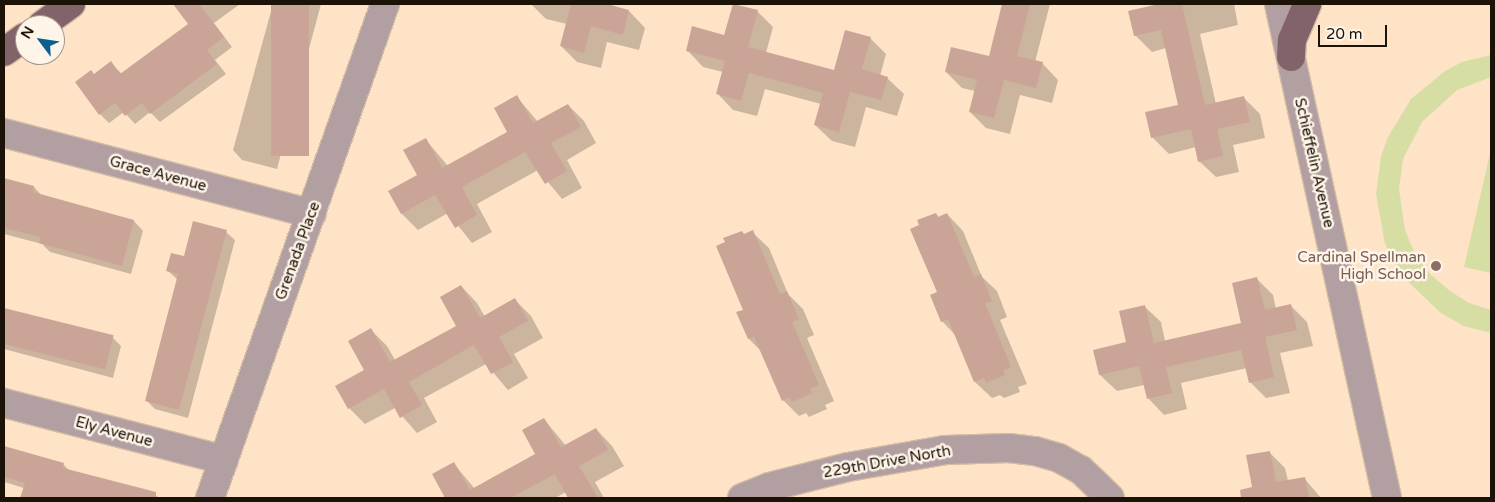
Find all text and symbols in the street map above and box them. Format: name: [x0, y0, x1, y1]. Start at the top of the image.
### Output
north arrow: [15, 15, 65, 65]
scale bar: [1320, 15, 1389, 47]
text: N: [17, 23, 38, 42]
text: 20 m: [1326, 25, 1363, 43]
street label: Schieffelin Avenue: [1290, 96, 1338, 230]
street label: Grace Avenue: [108, 152, 208, 196]
street label: Grenada Place: [272, 199, 324, 303]
place label: Cardinal Spellman High School: [1297, 248, 1426, 283]
marker: Cardinal Spellman High School: [1430, 260, 1442, 272]
street label: Ely Avenue: [74, 413, 154, 451]
street label: 229th Drive North: [822, 442, 952, 482]

